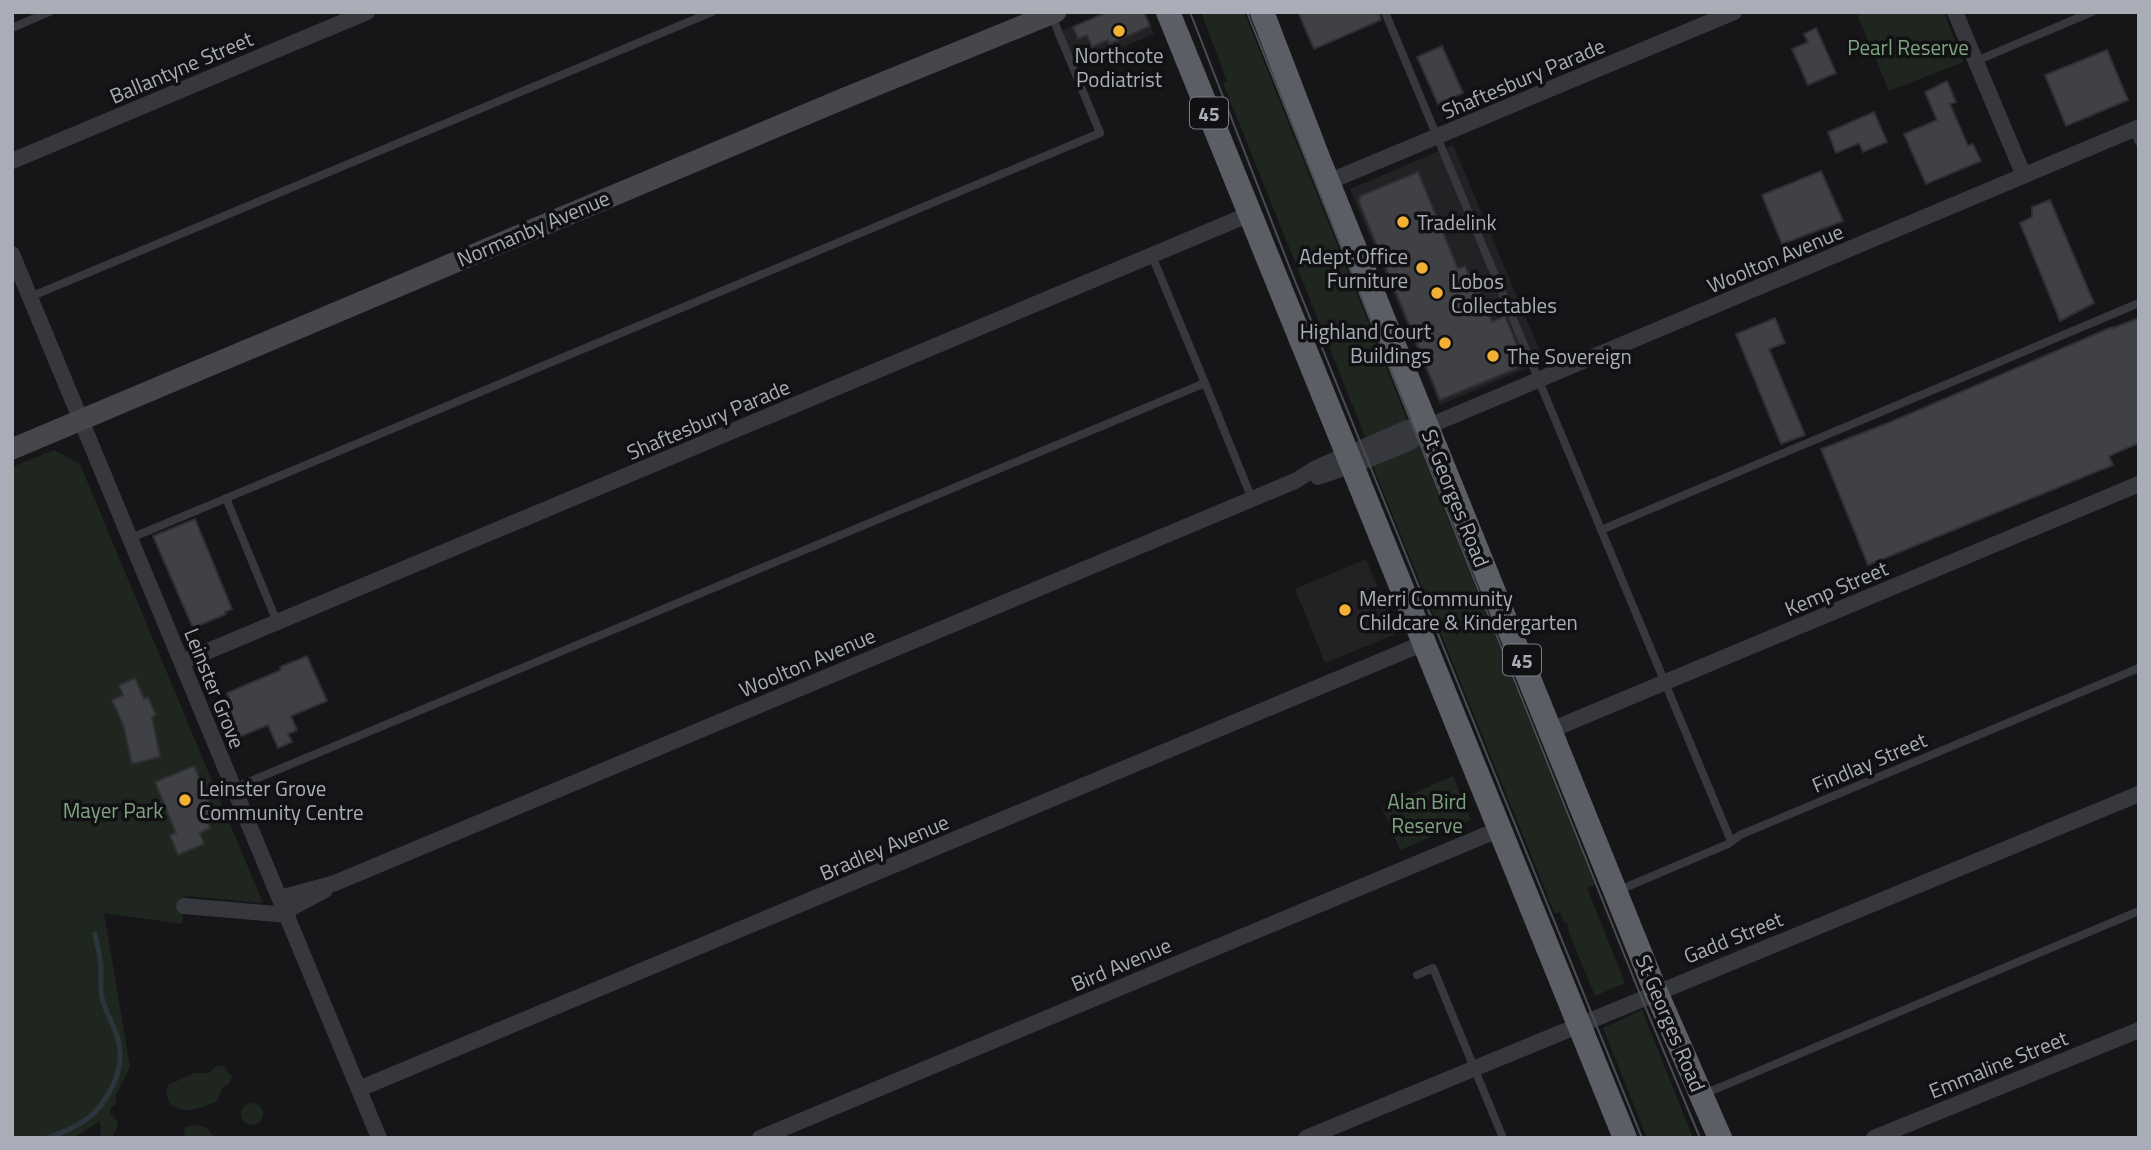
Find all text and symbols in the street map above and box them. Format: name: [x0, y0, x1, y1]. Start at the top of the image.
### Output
street label: Ballantyne Street: [104, 22, 258, 112]
marker: Northcote Podiatrist: [1111, 23, 1127, 39]
street label: Shaftesbury Parade: [1436, 29, 1610, 127]
park label: Pearl Reserve: [1847, 31, 1969, 63]
place label: Northcote Podiatrist: [1074, 39, 1164, 95]
road number: 45: [1190, 97, 1228, 128]
street label: Normanby Avenue: [452, 181, 614, 275]
place label: Tradelink: [1417, 206, 1497, 238]
marker: Tradelink: [1395, 214, 1411, 230]
street label: Woolton Avenue: [1702, 215, 1848, 301]
place label: Adept Office Furniture: [1299, 240, 1408, 296]
marker: Adept Office Furniture: [1414, 260, 1430, 276]
place label: Lobos Collectables: [1451, 265, 1557, 321]
marker: Lobos Collectables: [1429, 285, 1445, 301]
place label: Highland Court Buildings: [1300, 315, 1432, 371]
marker: Highland Court Buildings: [1437, 335, 1453, 351]
place label: The Sovereign: [1507, 340, 1632, 372]
marker: The Sovereign: [1485, 348, 1501, 364]
street label: Shaftesbury Parade: [621, 370, 795, 468]
street label: St Georges Road: [1414, 424, 1498, 572]
street label: Kemp Street: [1779, 552, 1893, 624]
place label: Merri Community Childcare & Kindergarten: [1359, 582, 1578, 638]
marker: Merri Community Childcare & Kindergarten: [1337, 602, 1353, 618]
street label: Woolton Avenue: [734, 619, 880, 705]
street label: Leinster Grove: [176, 623, 254, 753]
road number: 45: [1503, 645, 1541, 676]
street label: Findlay Street: [1807, 723, 1932, 801]
place label: Leinster Grove Community Centre: [199, 772, 364, 828]
park label: Alan Bird Reserve: [1387, 785, 1467, 841]
marker: Leinster Grove Community Centre: [177, 792, 193, 808]
park label: Mayer Park: [63, 794, 163, 826]
street label: Bradley Avenue: [814, 805, 954, 889]
street label: Gadd Street: [1679, 902, 1788, 971]
street label: Bird Avenue: [1066, 929, 1176, 999]
street label: St Georges Road: [1628, 949, 1714, 1097]
street label: Emmaline Street: [1924, 1021, 2073, 1106]

